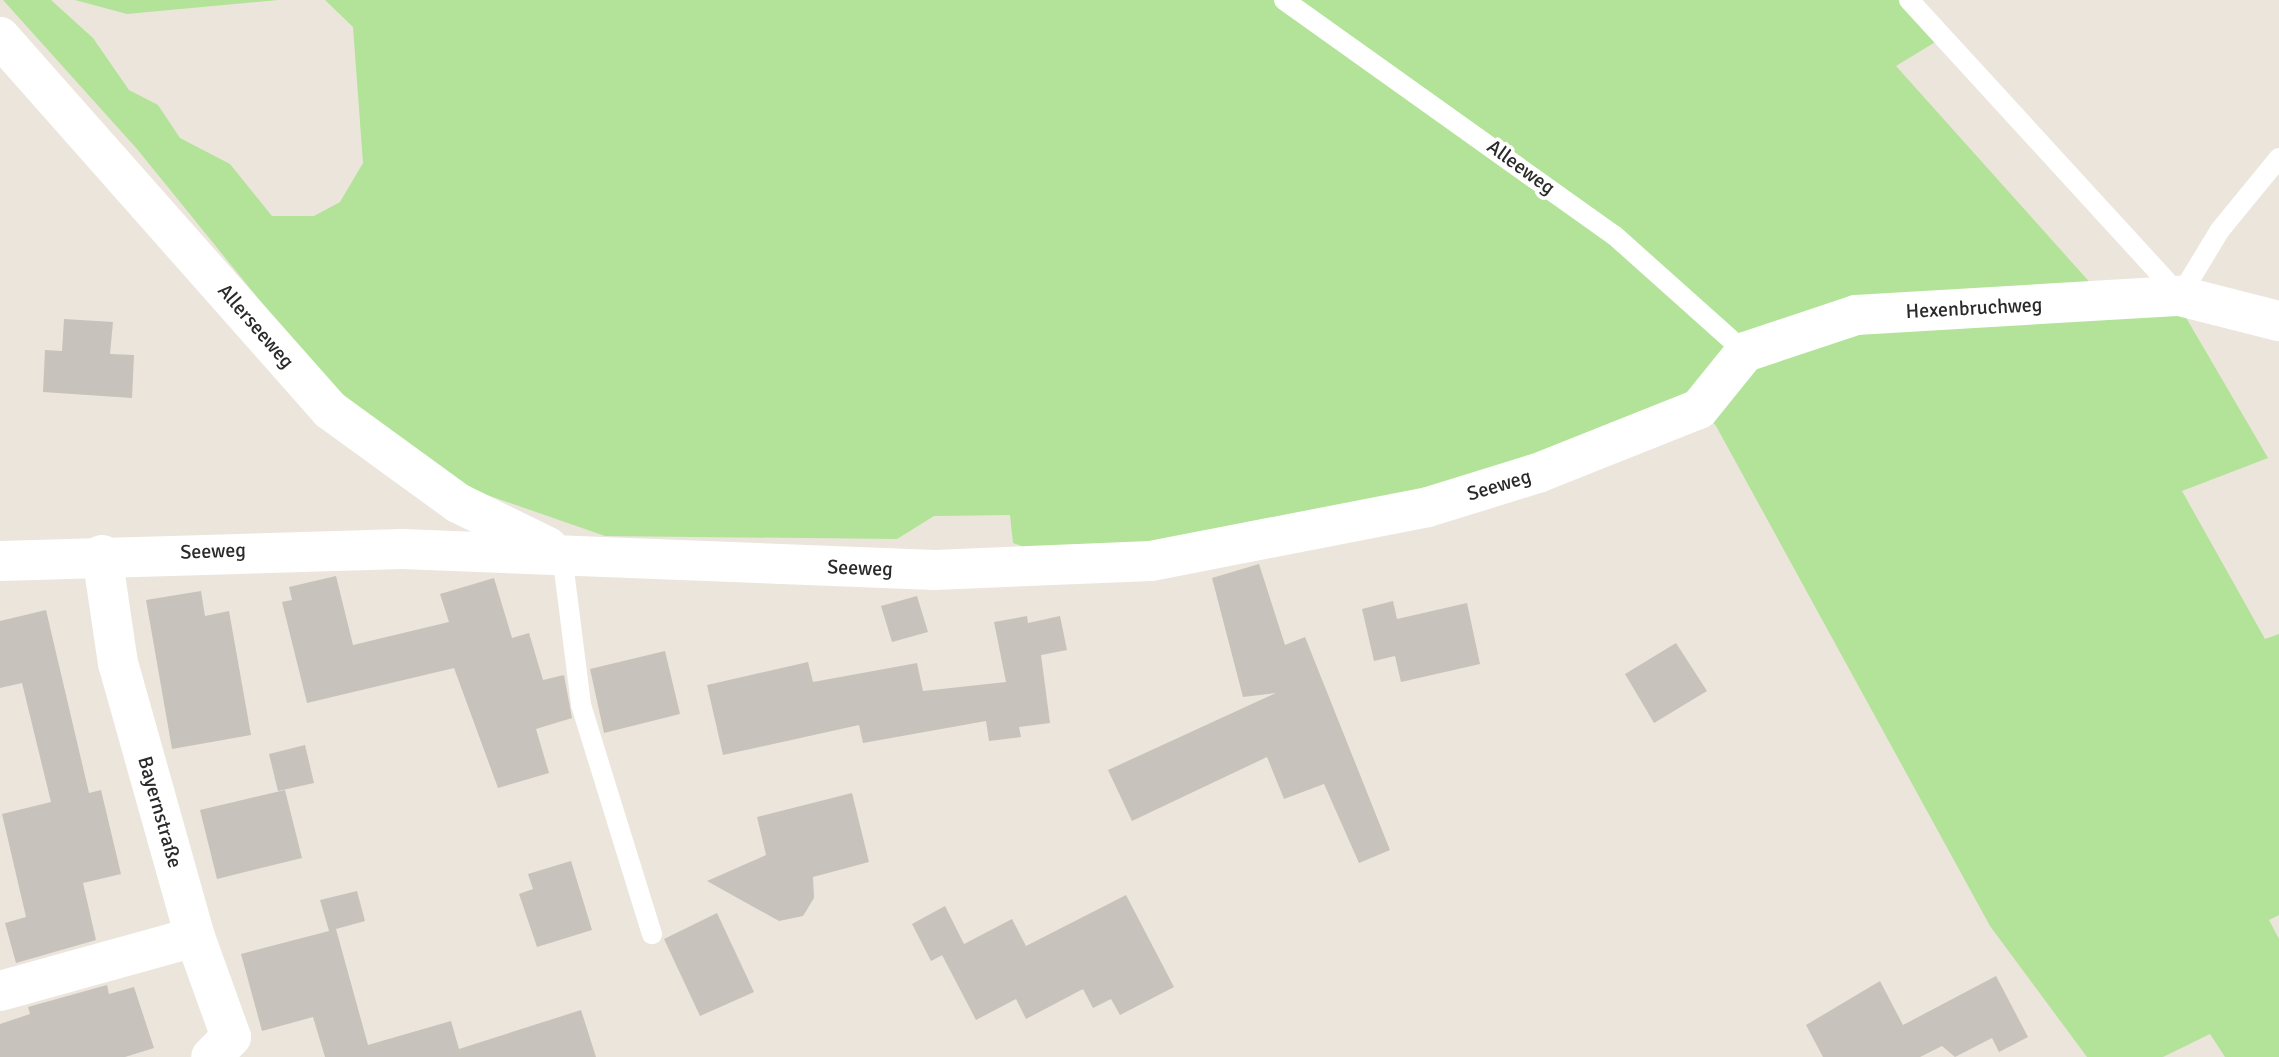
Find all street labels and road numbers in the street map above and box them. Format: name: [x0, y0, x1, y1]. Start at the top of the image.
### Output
street label: Alleeweg: [1482, 134, 1560, 200]
street label: Allerseeweg: [213, 279, 299, 373]
street label: Hexenbruchweg: [1905, 292, 2043, 324]
street label: Seeweg: [1464, 464, 1534, 506]
street label: Seeweg: [180, 538, 246, 564]
street label: Seeweg: [827, 555, 893, 581]
street label: Bayernstraße: [133, 753, 187, 871]

